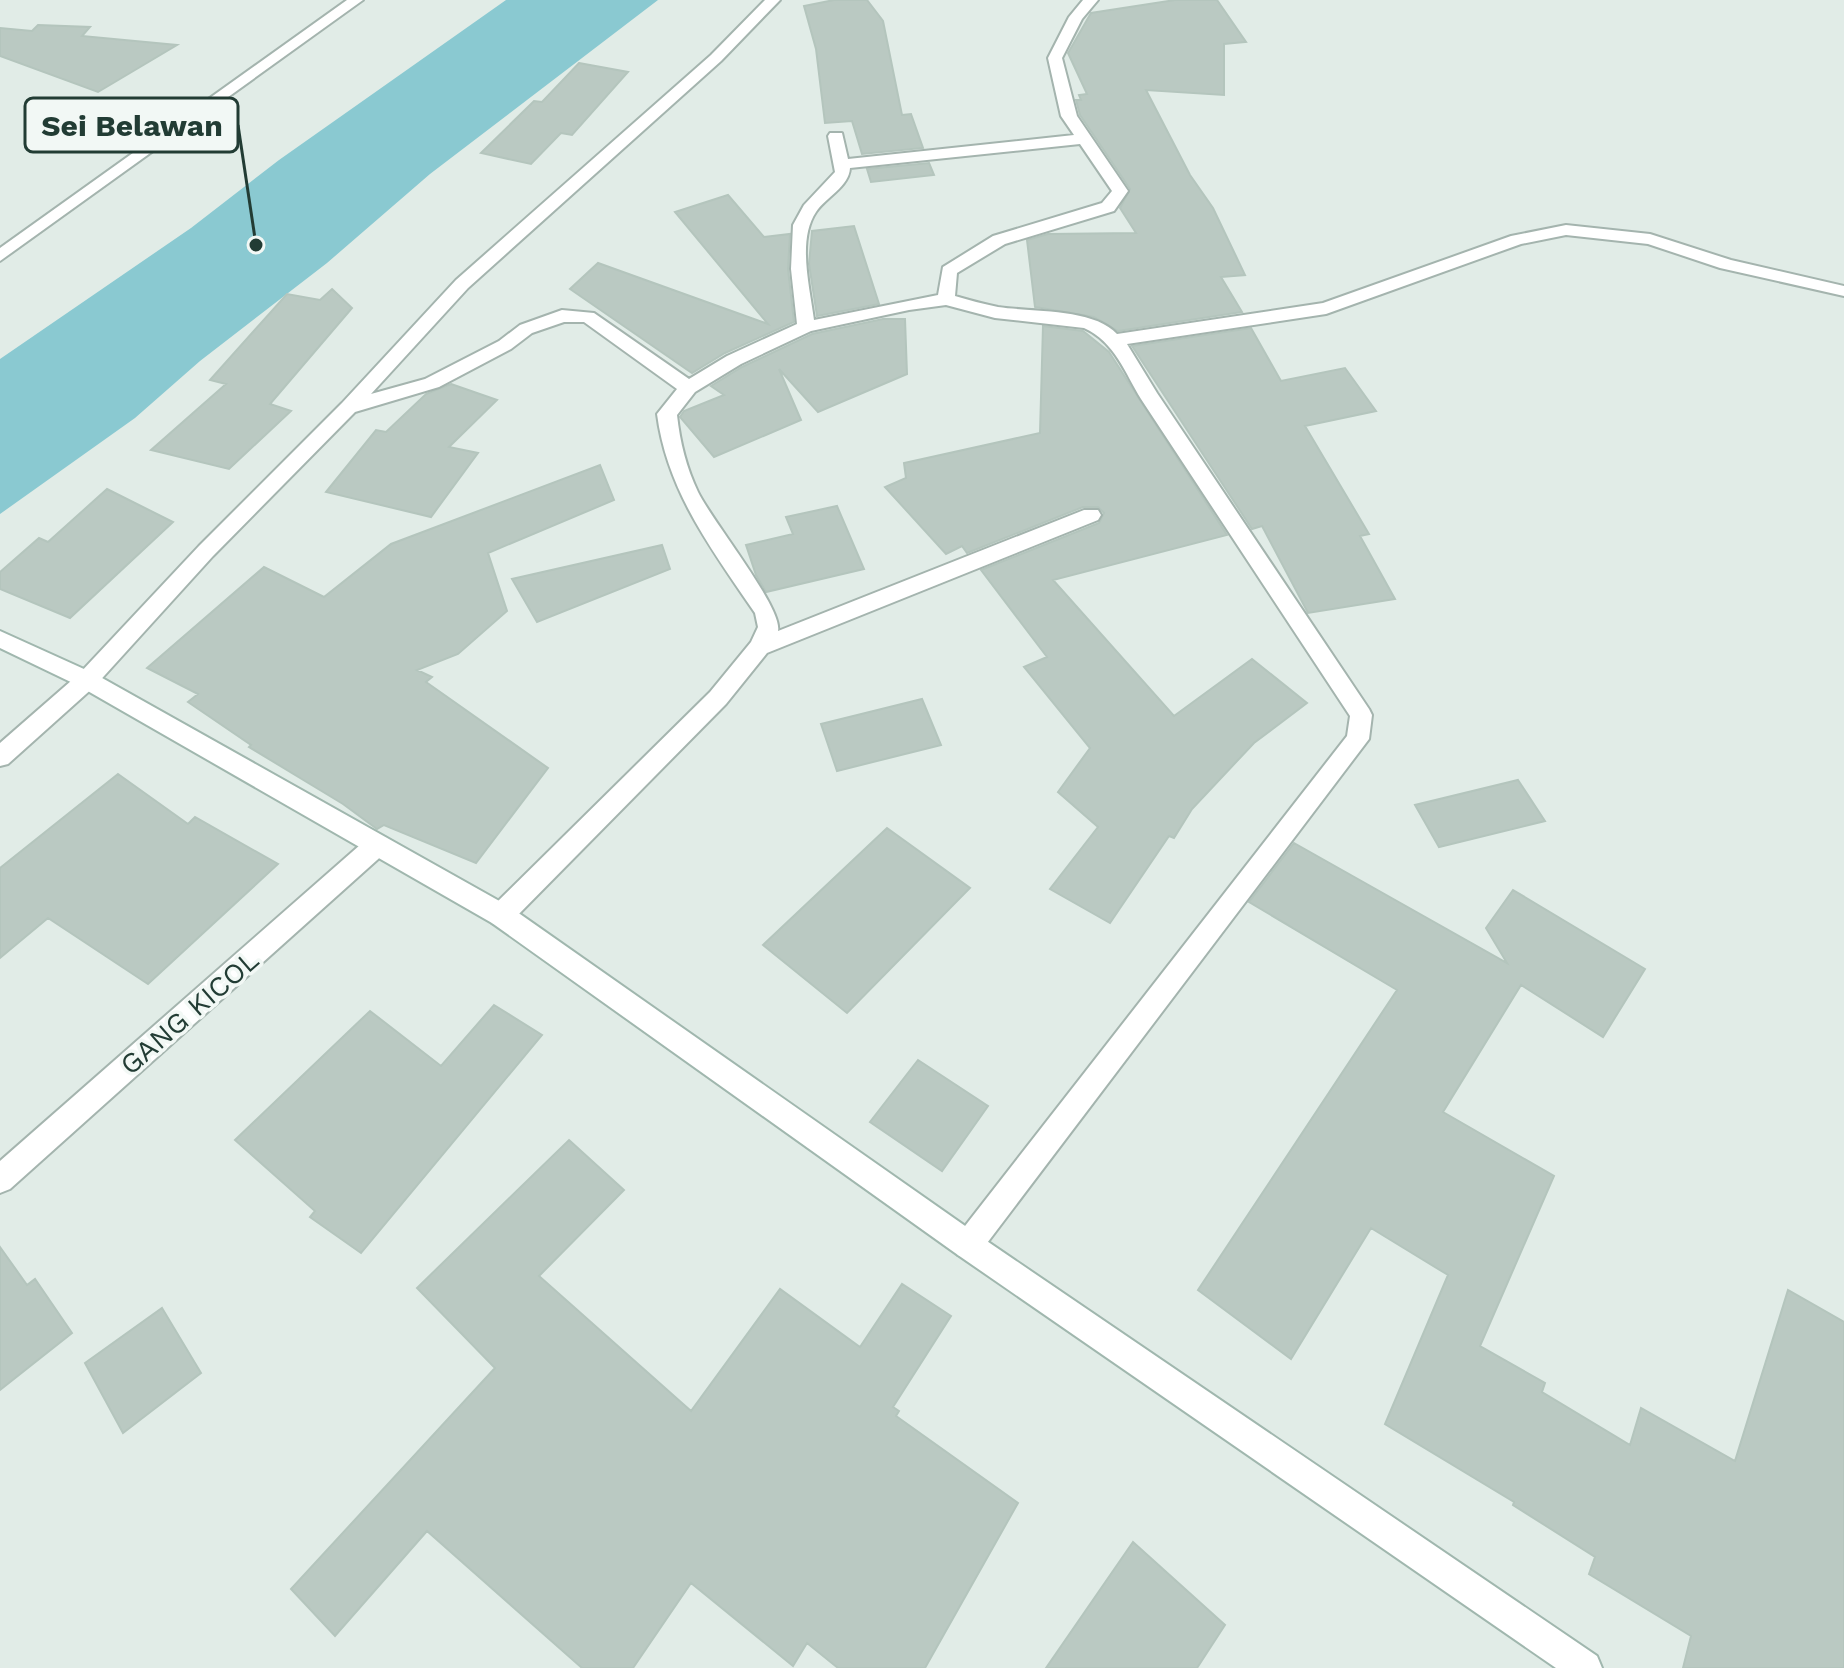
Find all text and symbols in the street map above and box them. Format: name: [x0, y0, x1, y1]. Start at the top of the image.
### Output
callout: Sei Belawan: [25, 98, 238, 152]
text: Sei Belawan: [41, 108, 223, 143]
street label: GANG KICOL: [113, 943, 265, 1081]

